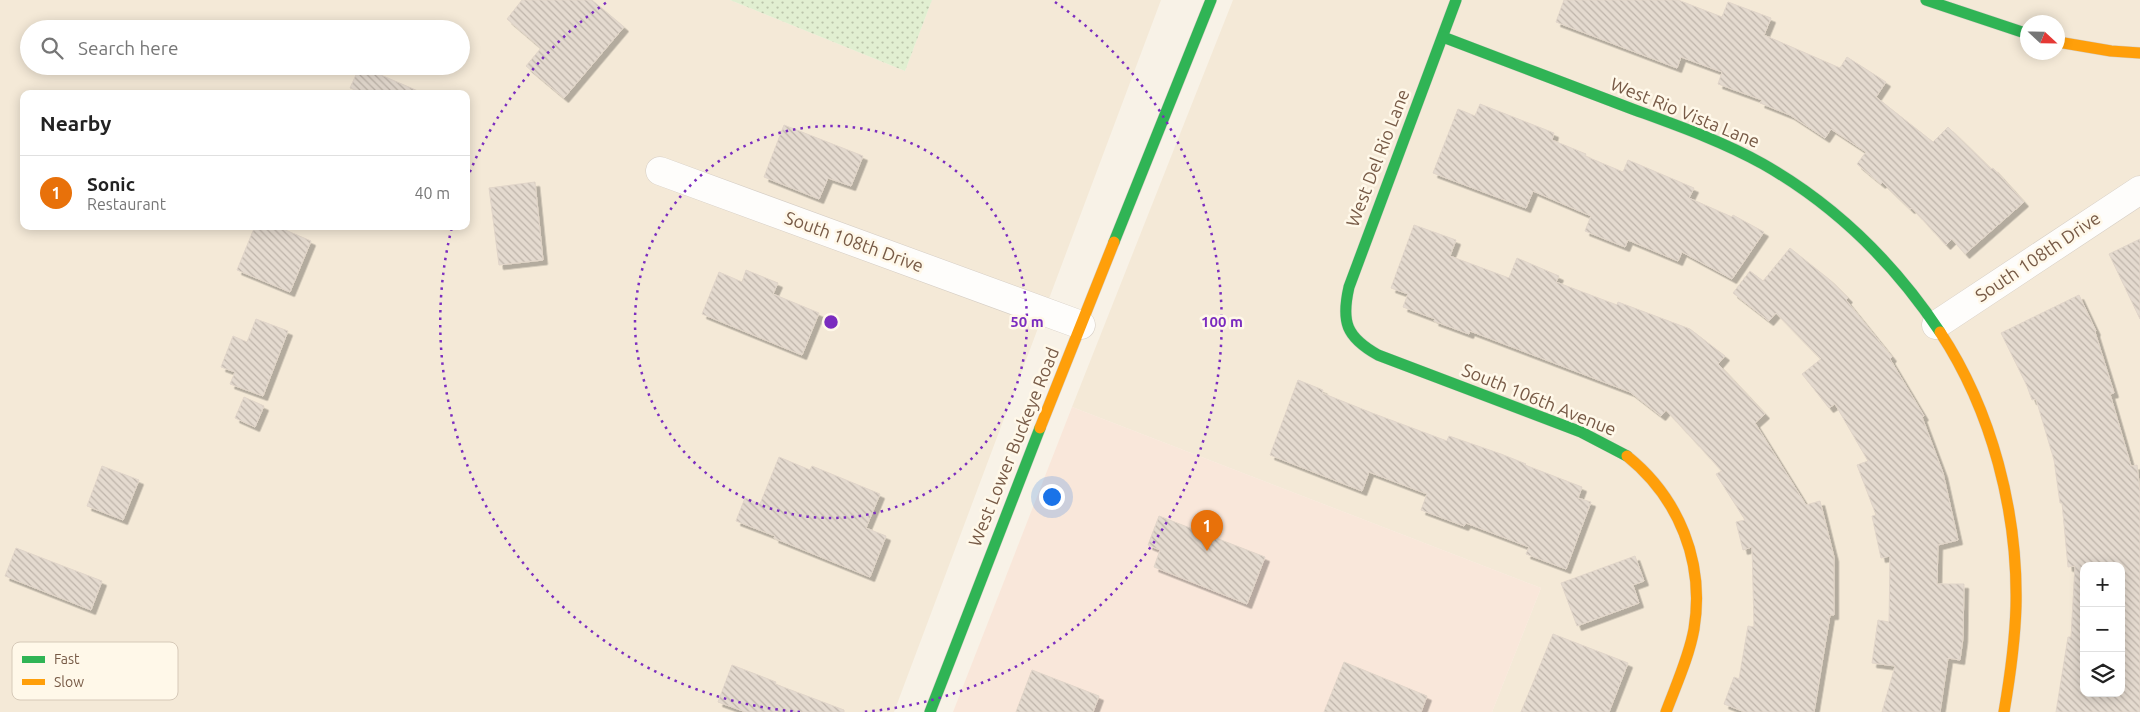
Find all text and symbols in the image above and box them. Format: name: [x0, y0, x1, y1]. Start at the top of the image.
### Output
north arrow: [2020, 15, 2065, 60]
search box: [20, 20, 470, 75]
icon: search: [38, 34, 66, 62]
text: Search here: [78, 37, 178, 59]
street label: West Rio Vista Lane: [1608, 73, 1763, 151]
street label: West Del Rio Lane: [1342, 86, 1413, 229]
text: Nearby: [40, 111, 111, 135]
text: Sonic: [87, 173, 135, 195]
text: 1: [51, 184, 61, 202]
text: 40 m: [414, 184, 450, 202]
text: Restaurant: [87, 195, 166, 213]
street label: South 108th Drive: [782, 207, 926, 275]
street label: South 108th Drive: [1971, 207, 2104, 305]
centre of rings: [822, 313, 840, 331]
text: 50 m: [1010, 313, 1044, 330]
text: 100 m: [1201, 313, 1243, 330]
street label: West Lower Buckeye Road: [964, 344, 1062, 549]
street label: South 106th Avenue: [1459, 359, 1619, 439]
your location: [1039, 484, 1065, 510]
pin: 1: [1191, 510, 1223, 551]
map controls: [2080, 562, 2125, 697]
button: +: [2080, 562, 2125, 607]
button: −: [2080, 607, 2125, 652]
legend: [12, 642, 178, 700]
text: Fast: [54, 651, 80, 667]
button: layers: [2080, 652, 2125, 697]
text: Slow: [54, 674, 84, 690]

